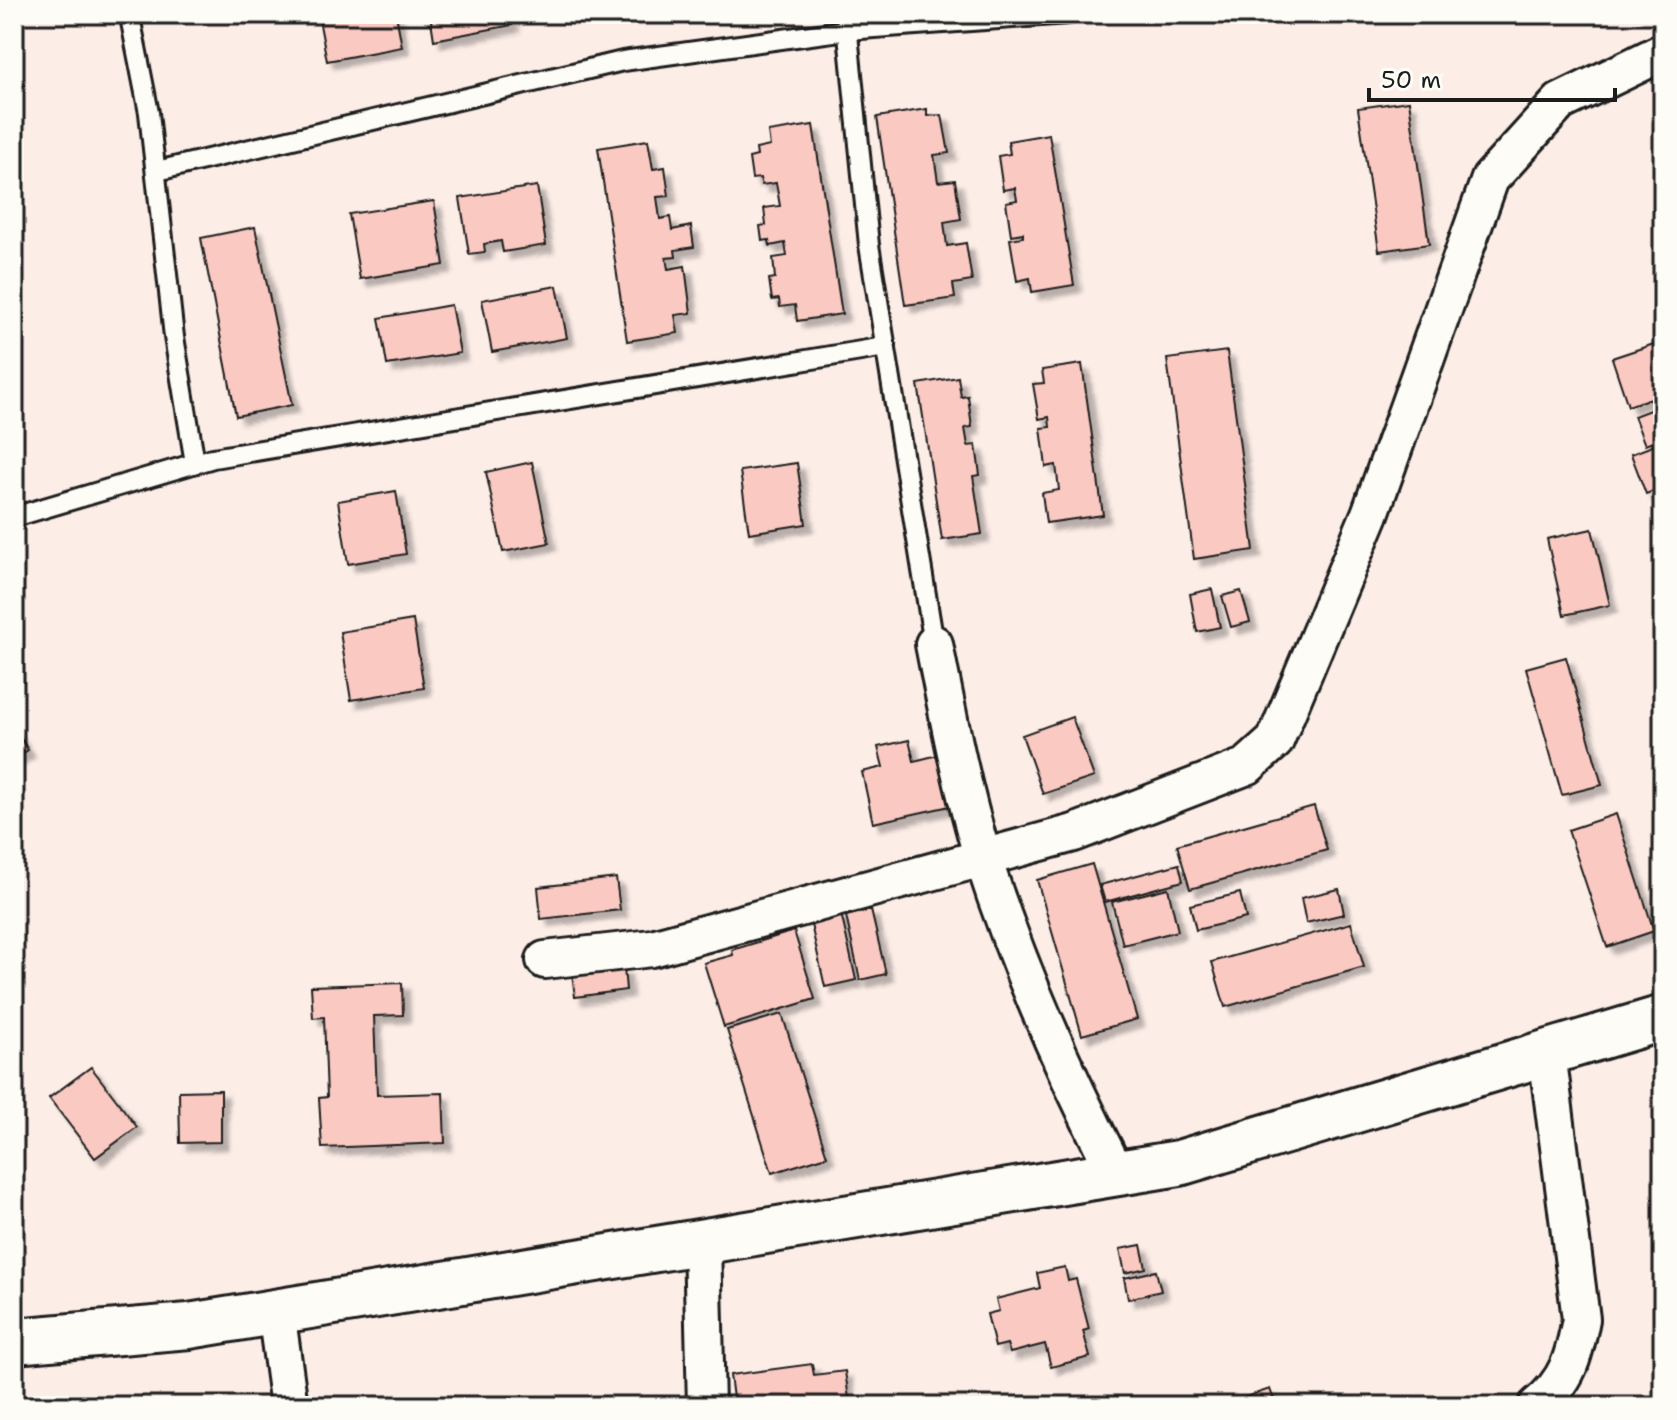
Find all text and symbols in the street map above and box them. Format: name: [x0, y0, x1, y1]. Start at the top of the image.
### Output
scale bar: [1369, 52, 1615, 102]
text: 50 m: [1381, 64, 1441, 96]

